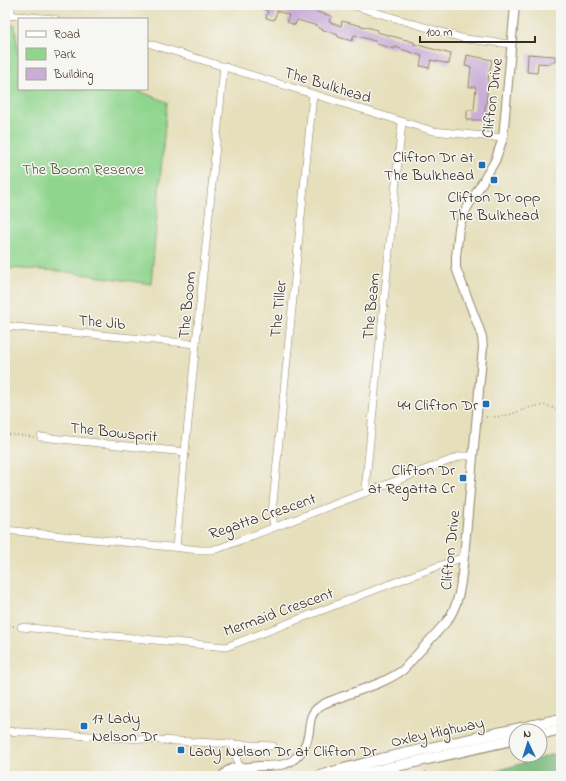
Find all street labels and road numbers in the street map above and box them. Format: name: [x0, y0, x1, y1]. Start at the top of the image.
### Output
street label: Clifton Drive: [476, 56, 510, 139]
street label: The Bulkhead: [281, 61, 374, 111]
street label: The Boom: [173, 270, 203, 340]
street label: The Beam: [357, 272, 387, 341]
street label: The Tiller: [264, 279, 294, 339]
street label: The Jib: [77, 309, 127, 337]
street label: The Bowsprit: [69, 416, 159, 450]
street label: Regatta Crescent: [206, 487, 320, 546]
street label: Clifton Drive: [435, 508, 467, 591]
street label: Mermaid Crescent: [220, 582, 338, 644]
street label: Oxley Highway: [389, 711, 486, 755]

